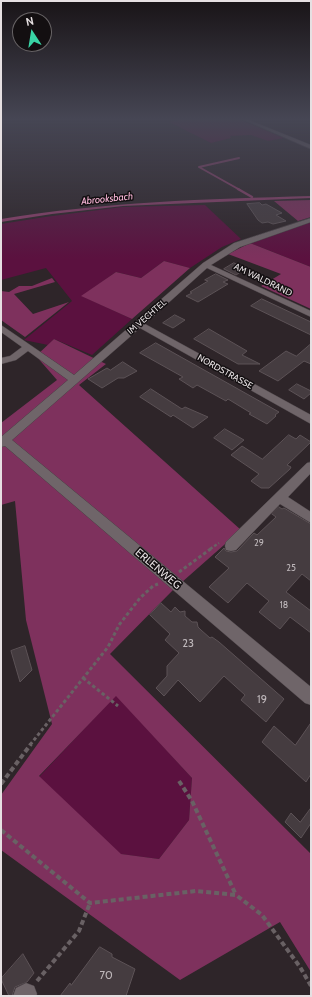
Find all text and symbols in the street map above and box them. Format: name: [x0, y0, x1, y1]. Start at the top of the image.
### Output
north arrow: [12, 12, 52, 52]
text: N: [24, 14, 35, 29]
water label: Abrooksbach: [80, 190, 134, 208]
street label: AM WALDRAND: [232, 261, 294, 299]
street label: IM VECHTEL: [125, 297, 169, 337]
street label: NORDSTRASSE: [195, 352, 255, 392]
house number: 29: [254, 538, 264, 548]
street label: ERLENWEG: [132, 546, 184, 592]
house number: 25: [286, 563, 296, 573]
house number: 18: [280, 600, 288, 610]
house number: 23: [182, 637, 194, 651]
house number: 19: [257, 693, 267, 707]
house number: 70: [99, 969, 113, 983]

